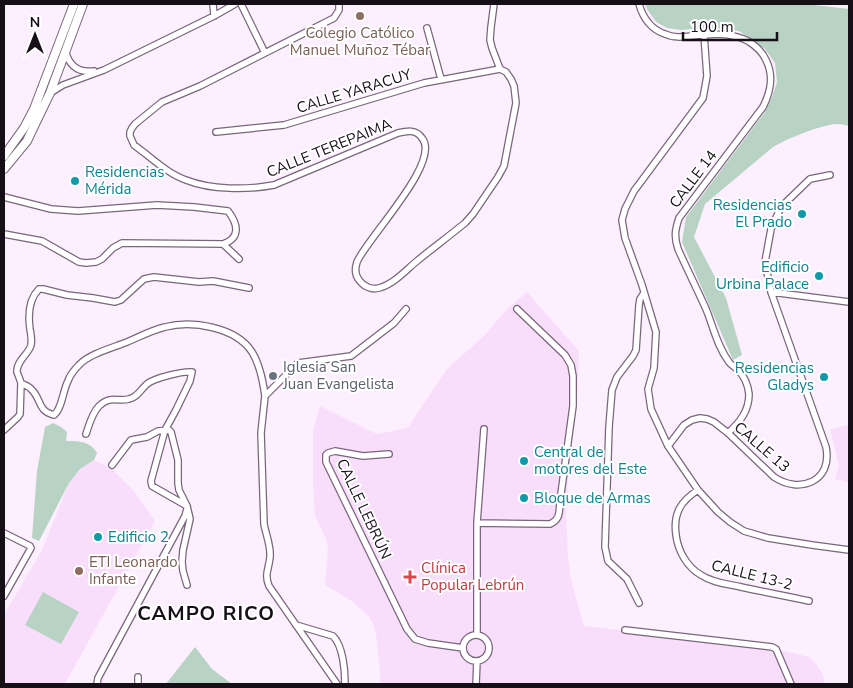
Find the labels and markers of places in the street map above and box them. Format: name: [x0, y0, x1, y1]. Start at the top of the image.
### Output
marker: Colegio Católico Manuel Muñoz Tébar: [354, 10, 366, 22]
place label: Colegio Católico Manuel Muñoz Tébar: [290, 23, 431, 60]
place label: Residencias Mérida: [85, 162, 164, 199]
marker: Residencias Mérida: [69, 175, 81, 187]
place label: Residencias El Prado: [713, 195, 792, 232]
marker: Residencias El Prado: [796, 208, 808, 220]
place label: Edificio Urbina Palace: [716, 257, 809, 294]
marker: Edificio Urbina Palace: [813, 270, 825, 282]
place label: Iglesia San Juan Evangelista: [282, 357, 394, 394]
place label: Residencias Gladys: [735, 358, 814, 395]
marker: Iglesia San Juan Evangelista: [267, 370, 279, 382]
marker: Residencias Gladys: [818, 371, 830, 383]
place label: Central de motores del Este: [534, 442, 647, 479]
marker: Central de motores del Este: [518, 455, 530, 467]
place label: Bloque de Armas: [534, 488, 651, 508]
marker: Bloque de Armas: [518, 492, 530, 504]
place label: Edificio 2: [108, 527, 169, 547]
marker: Edificio 2: [92, 531, 104, 543]
place label: ETI Leonardo Infante: [89, 552, 178, 589]
place label: Clínica Popular Lebrún: [421, 558, 524, 595]
marker: ETI Leonardo Infante: [73, 565, 85, 577]
marker: Clínica Popular Lebrún: [403, 570, 417, 584]

